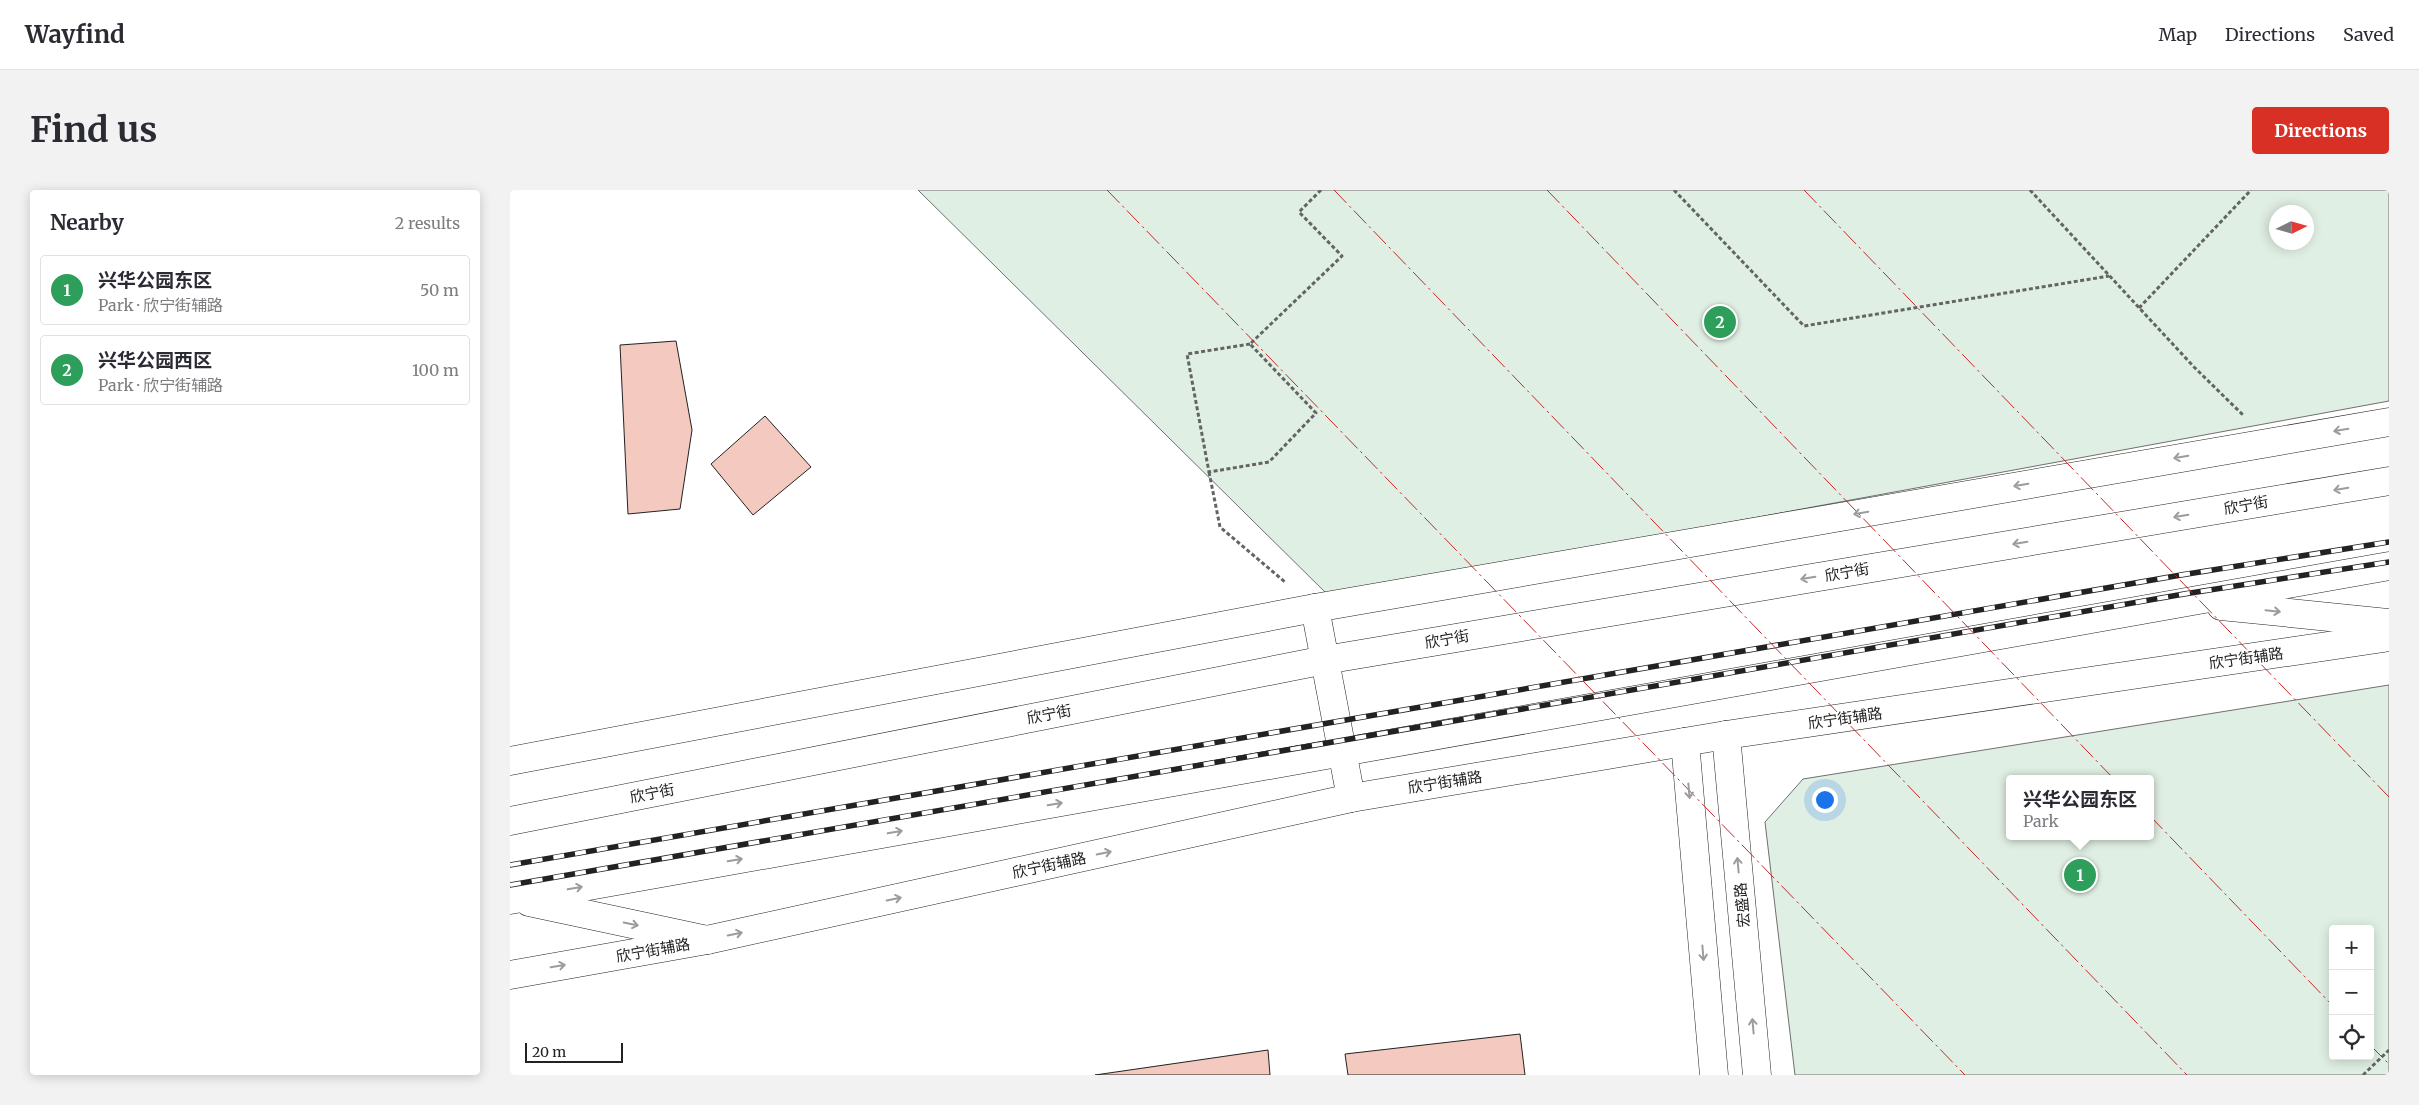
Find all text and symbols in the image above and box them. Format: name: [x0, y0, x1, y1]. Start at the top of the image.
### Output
text: Wayfind: [25, 19, 125, 50]
text: Map: [2159, 23, 2197, 46]
text: Directions: [2225, 23, 2315, 46]
text: Saved: [2343, 23, 2394, 46]
button: Directions: [2252, 107, 2389, 154]
text: Find us: [30, 108, 157, 152]
north arrow: [2269, 205, 2314, 250]
text: Nearby: [50, 209, 124, 236]
text: 2 results: [395, 213, 460, 233]
text: 兴华公园东区: [98, 268, 212, 292]
text: 1: [63, 280, 71, 300]
text: 50 m: [420, 280, 459, 300]
text: Park · 欣宁街辅路: [98, 295, 223, 315]
pin: 2: [1704, 303, 1736, 341]
text: 兴华公园西区: [98, 348, 212, 372]
text: 2: [62, 360, 72, 380]
text: 100 m: [412, 360, 459, 380]
text: Park · 欣宁街辅路: [98, 375, 223, 395]
one-way arrow: [2333, 425, 2349, 435]
one-way arrow: [2173, 452, 2189, 462]
one-way arrow: [2013, 480, 2029, 490]
one-way arrow: [2333, 484, 2349, 494]
street label: 欣宁街: [2222, 492, 2270, 518]
one-way arrow: [1853, 508, 1869, 518]
one-way arrow: [2173, 511, 2189, 521]
one-way arrow: [2013, 538, 2029, 548]
street label: 欣宁街: [1823, 559, 1871, 585]
one-way arrow: [1801, 574, 1817, 584]
one-way arrow: [2265, 606, 2281, 616]
street label: 欣宁街: [1423, 626, 1471, 652]
street label: 欣宁街辅路: [2208, 643, 2284, 673]
street label: 欣宁街: [1025, 700, 1073, 728]
street label: 欣宁街辅路: [1807, 703, 1883, 733]
street label: 欣宁街辅路: [1406, 767, 1484, 797]
popup: [2006, 775, 2154, 840]
street label: 欣宁街: [628, 779, 676, 807]
one-way arrow: [1684, 783, 1694, 799]
your location: [1812, 787, 1838, 813]
text: 兴华公园东区: [2023, 787, 2137, 811]
one-way arrow: [1047, 798, 1063, 808]
text: Park: [2023, 811, 2059, 831]
one-way arrow: [887, 826, 903, 836]
street label: 欣宁街辅路: [1010, 848, 1088, 882]
one-way arrow: [1095, 848, 1111, 857]
one-way arrow: [727, 855, 743, 865]
pin: 1: [2064, 856, 2096, 894]
one-way arrow: [1733, 857, 1743, 873]
street label: 宏盛路: [1731, 882, 1753, 928]
one-way arrow: [567, 883, 583, 893]
one-way arrow: [885, 894, 901, 903]
one-way arrow: [623, 920, 639, 929]
map controls: [2329, 925, 2374, 1060]
button: +: [2329, 925, 2374, 970]
one-way arrow: [727, 929, 743, 938]
street label: 欣宁街辅路: [614, 934, 692, 966]
one-way arrow: [1699, 945, 1708, 961]
one-way arrow: [550, 961, 566, 971]
button: −: [2329, 970, 2374, 1015]
button: locate: [2329, 1015, 2374, 1060]
one-way arrow: [1748, 1019, 1757, 1035]
scale bar: [525, 1040, 622, 1063]
text: 20 m: [532, 1043, 566, 1061]

